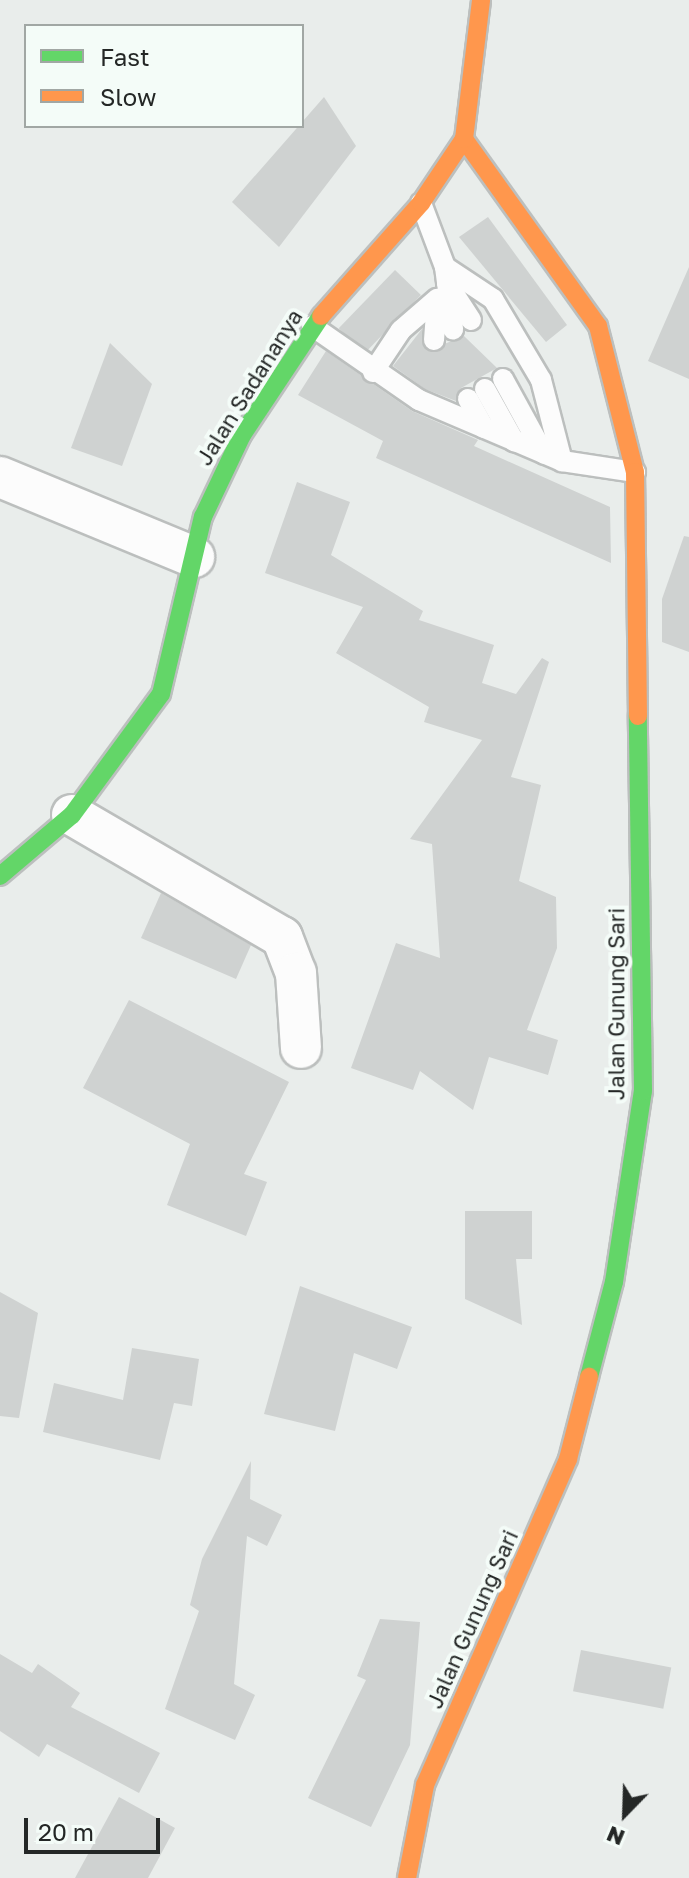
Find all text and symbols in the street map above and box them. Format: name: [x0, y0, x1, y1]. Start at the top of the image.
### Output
legend: [24, 24, 304, 128]
text: Fast: [100, 42, 150, 71]
text: Slow: [100, 82, 156, 111]
street label: Jalan Sadananya: [190, 304, 308, 470]
street label: Jalan Gunung Sari: [603, 908, 629, 1100]
street label: Jalan Gunung Sari: [421, 1526, 523, 1712]
north arrow: [585, 1774, 665, 1854]
scale bar: [28, 1802, 164, 1852]
text: 20 m: [38, 1817, 94, 1846]
text: N: [602, 1821, 628, 1852]

